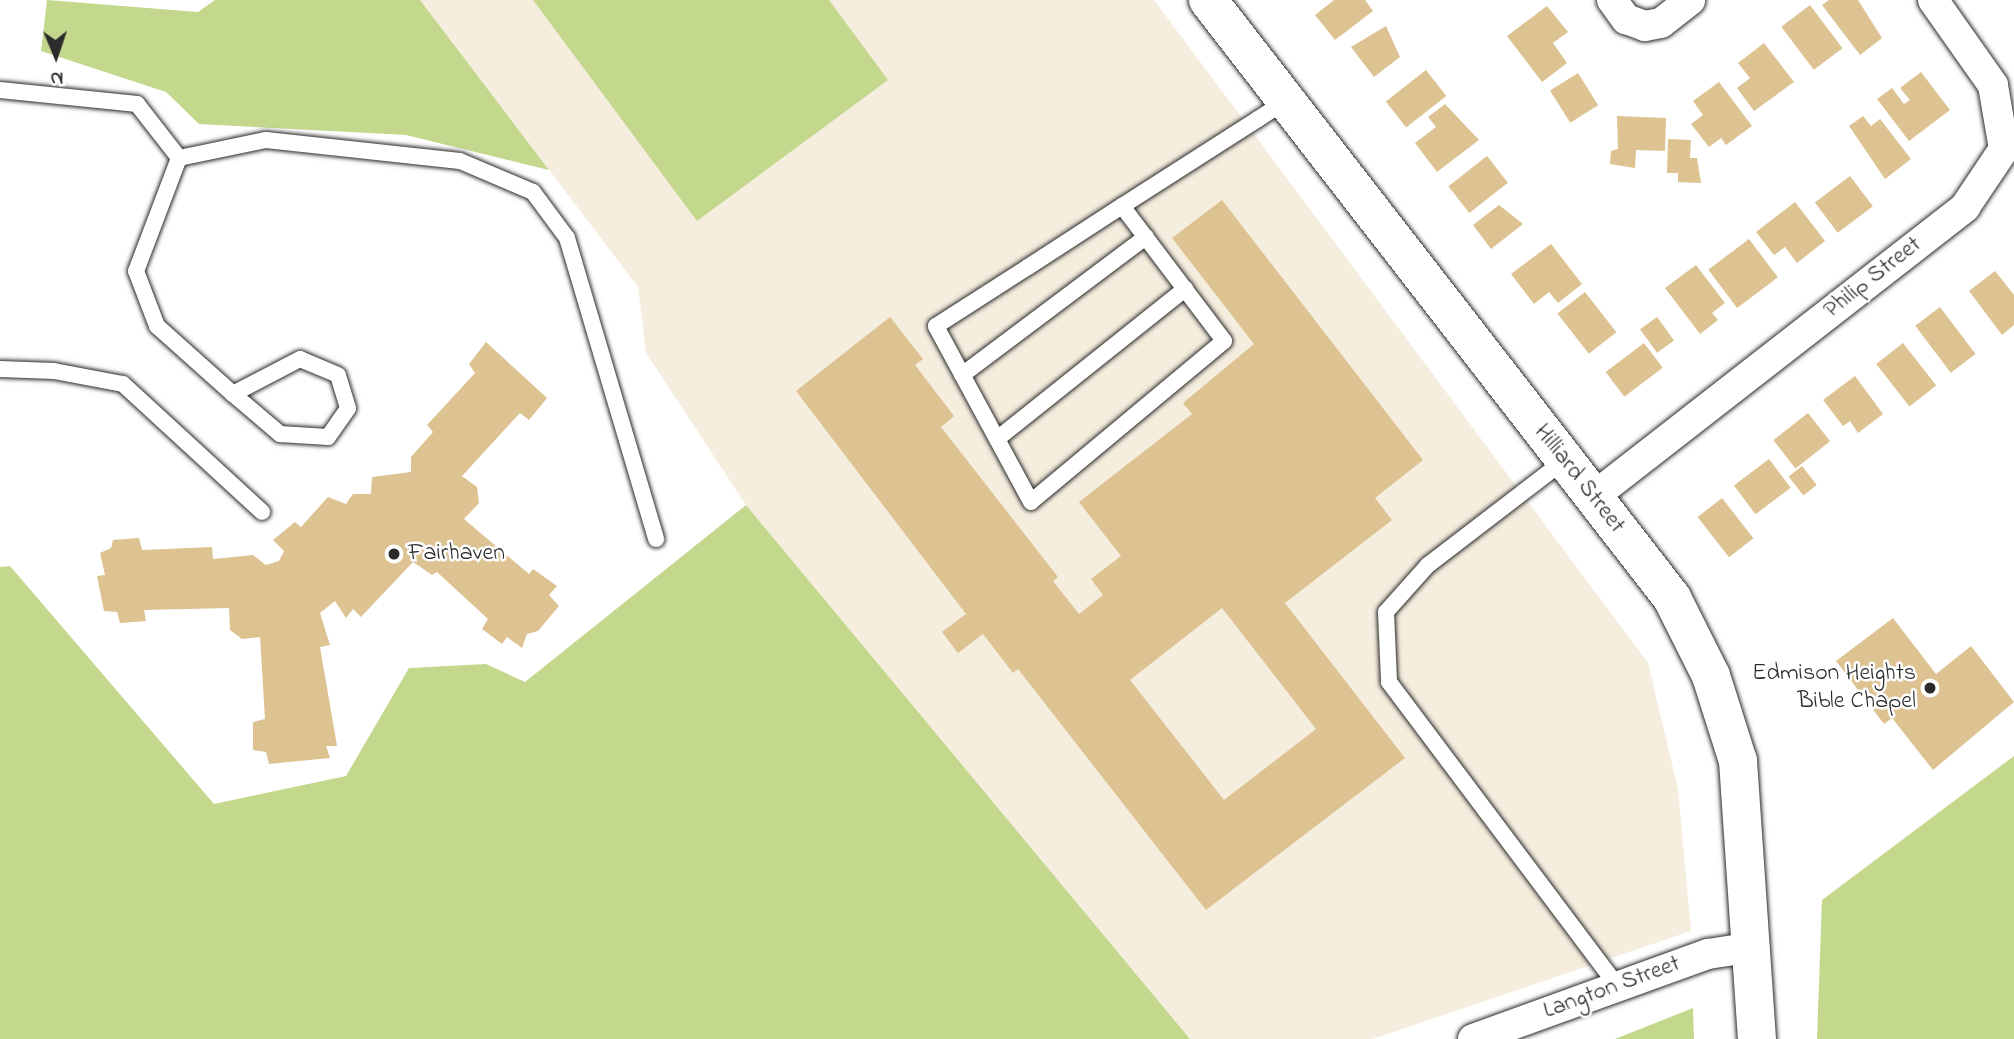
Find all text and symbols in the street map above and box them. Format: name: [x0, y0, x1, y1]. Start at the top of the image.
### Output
north arrow: [21, 21, 91, 91]
text: N: [50, 64, 64, 91]
street label: Philip Street: [1818, 231, 1928, 325]
street label: Hilliard Street: [1527, 419, 1631, 539]
place label: Fairhaven: [408, 540, 505, 568]
marker: Fairhaven: [386, 546, 402, 562]
place label: Edmison Heights Bible Chapel: [1752, 660, 1916, 716]
marker: Edmison Heights Bible Chapel: [1922, 680, 1938, 696]
street label: Langton Street: [1540, 950, 1684, 1026]

